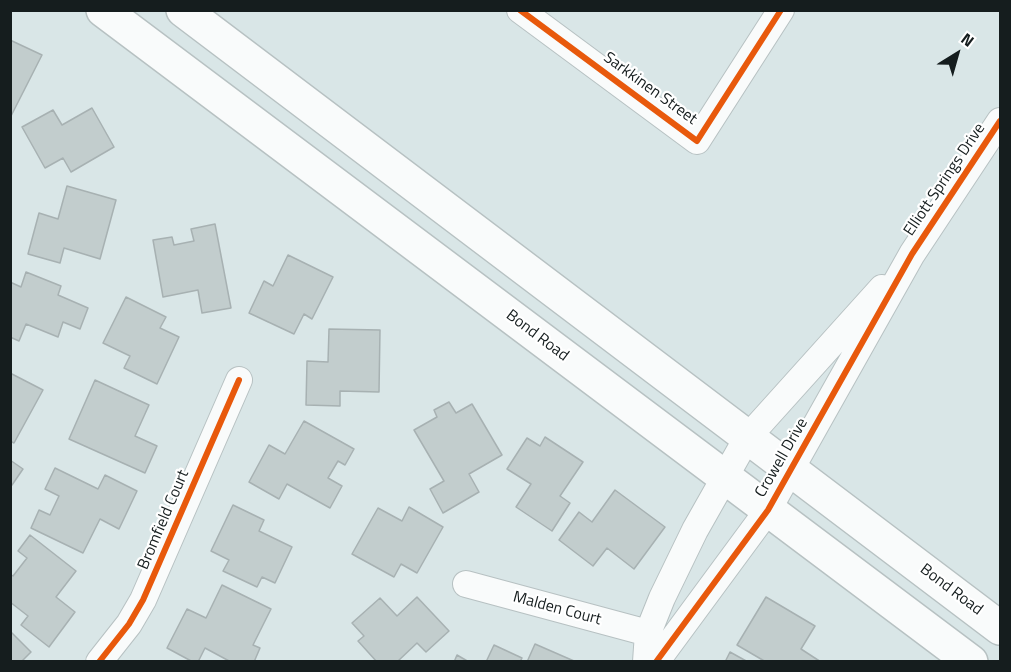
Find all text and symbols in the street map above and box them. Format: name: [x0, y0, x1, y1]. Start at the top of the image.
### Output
north arrow: [927, 24, 987, 84]
text: N: [956, 27, 979, 53]
street label: Sarkkinen Street: [599, 49, 701, 129]
street label: Elliott Springs Drive: [900, 120, 990, 240]
street label: Bond Road: [502, 306, 572, 366]
street label: Crowell Drive: [752, 415, 812, 501]
street label: Bromfield Court: [134, 467, 194, 573]
street label: Bond Road: [916, 560, 986, 620]
street label: Malden Court: [511, 588, 603, 630]

